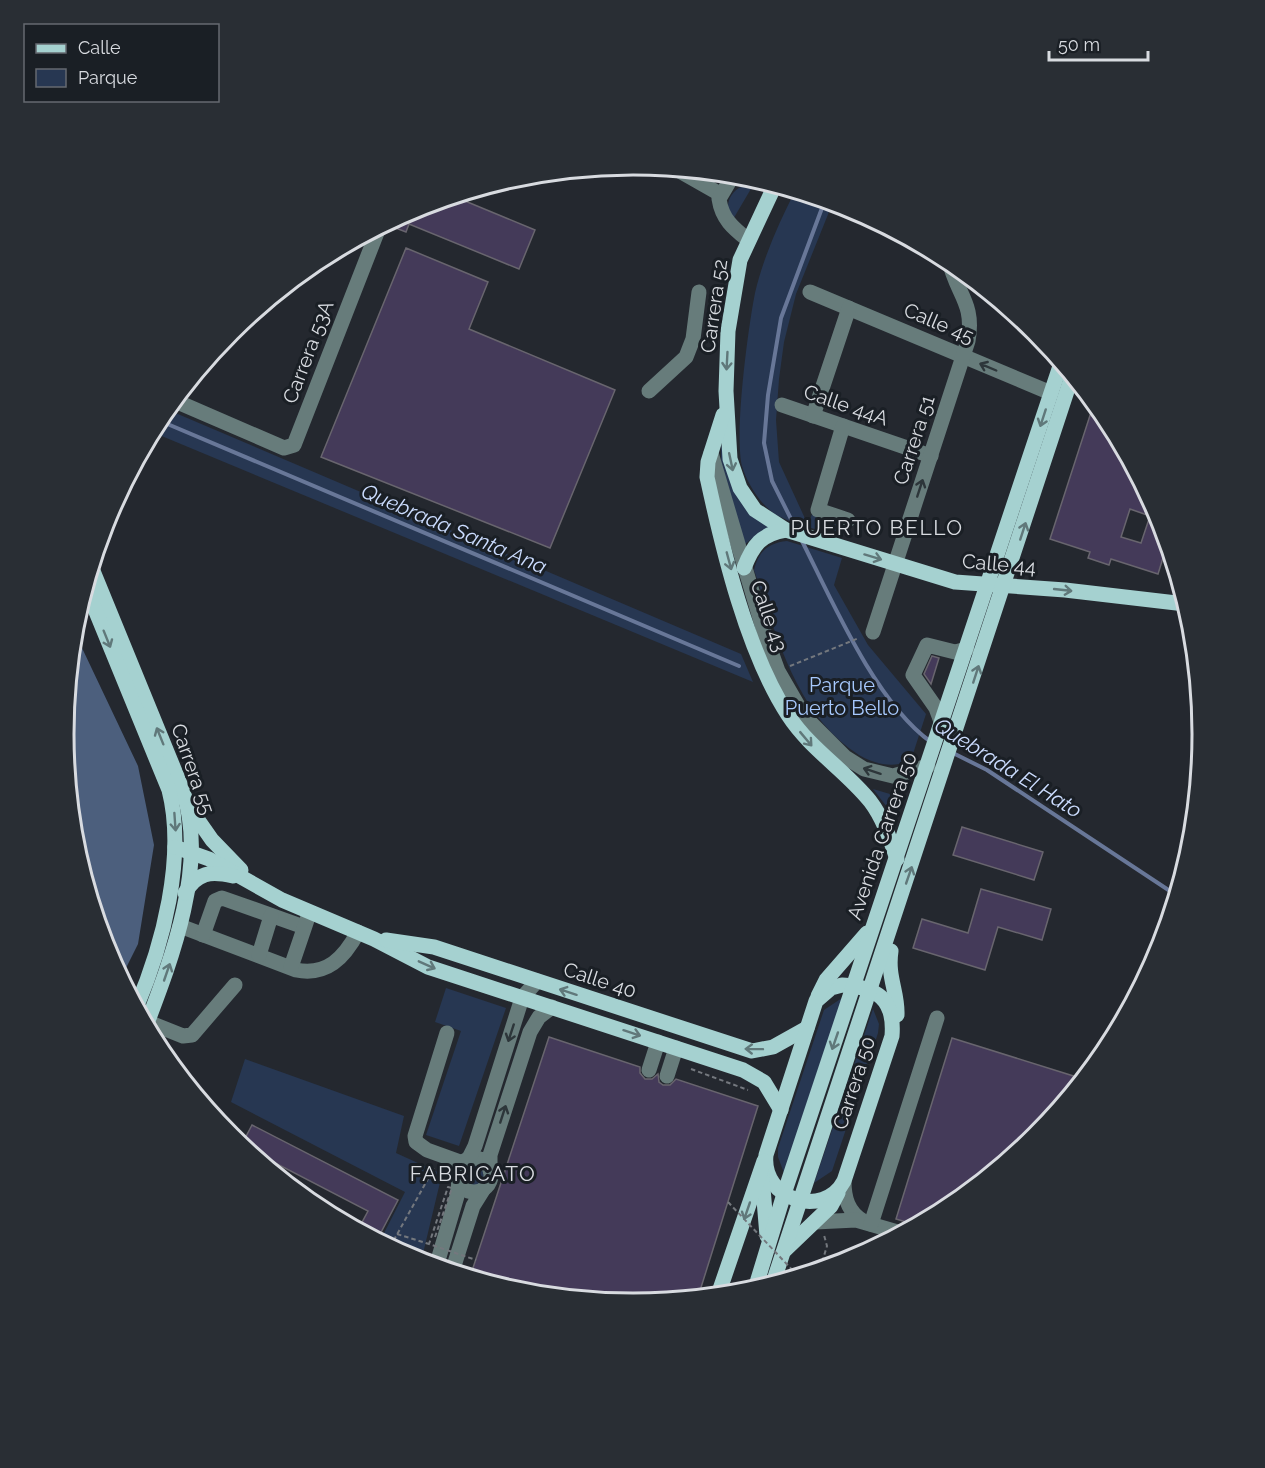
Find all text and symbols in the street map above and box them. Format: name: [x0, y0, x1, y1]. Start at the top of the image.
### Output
legend: [24, 24, 219, 102]
scale bar: [1049, 24, 1148, 62]
text: 50 m: [1058, 34, 1100, 55]
text: Calle: [78, 37, 121, 58]
text: Parque: [78, 67, 138, 88]
street label: Carrera 52: [696, 258, 732, 354]
street label: Carrera 53A: [277, 297, 339, 407]
street label: Calle 45: [900, 297, 978, 349]
one-way arrow: [721, 350, 732, 370]
one-way arrow: [979, 361, 997, 372]
street label: Calle 44A: [801, 379, 892, 431]
street label: Carrera 51: [888, 392, 940, 488]
one-way arrow: [1036, 408, 1047, 427]
one-way arrow: [726, 451, 737, 471]
water label: Quebrada Santa Ana: [358, 478, 551, 579]
one-way arrow: [915, 479, 926, 498]
district label: PUERTO BELLO: [790, 515, 964, 540]
one-way arrow: [1018, 522, 1029, 541]
street label: Calle 44: [961, 549, 1037, 579]
one-way arrow: [724, 552, 735, 571]
one-way arrow: [863, 552, 882, 563]
street label: Calle 43: [746, 577, 792, 655]
one-way arrow: [1053, 585, 1073, 596]
one-way arrow: [102, 630, 113, 648]
one-way arrow: [971, 665, 982, 684]
park label: Parque Puerto Bello: [785, 673, 899, 720]
water label: Quebrada El Hato: [930, 712, 1086, 823]
street label: Carrera 55: [166, 720, 220, 818]
one-way arrow: [154, 727, 165, 746]
one-way arrow: [799, 731, 813, 746]
street label: Avenida Carrera 50: [842, 749, 922, 923]
one-way arrow: [863, 765, 882, 776]
one-way arrow: [169, 811, 180, 831]
one-way arrow: [905, 866, 916, 885]
street label: Calle 40: [560, 957, 640, 1003]
one-way arrow: [417, 960, 435, 971]
one-way arrow: [163, 963, 174, 982]
one-way arrow: [559, 986, 578, 997]
one-way arrow: [505, 1023, 516, 1042]
one-way arrow: [622, 1029, 640, 1040]
one-way arrow: [829, 1031, 840, 1050]
street label: Carrera 50: [828, 1034, 880, 1132]
one-way arrow: [745, 1044, 765, 1055]
one-way arrow: [499, 1105, 510, 1124]
district label: FABRICATO: [410, 1161, 536, 1186]
one-way arrow: [740, 1201, 751, 1220]

